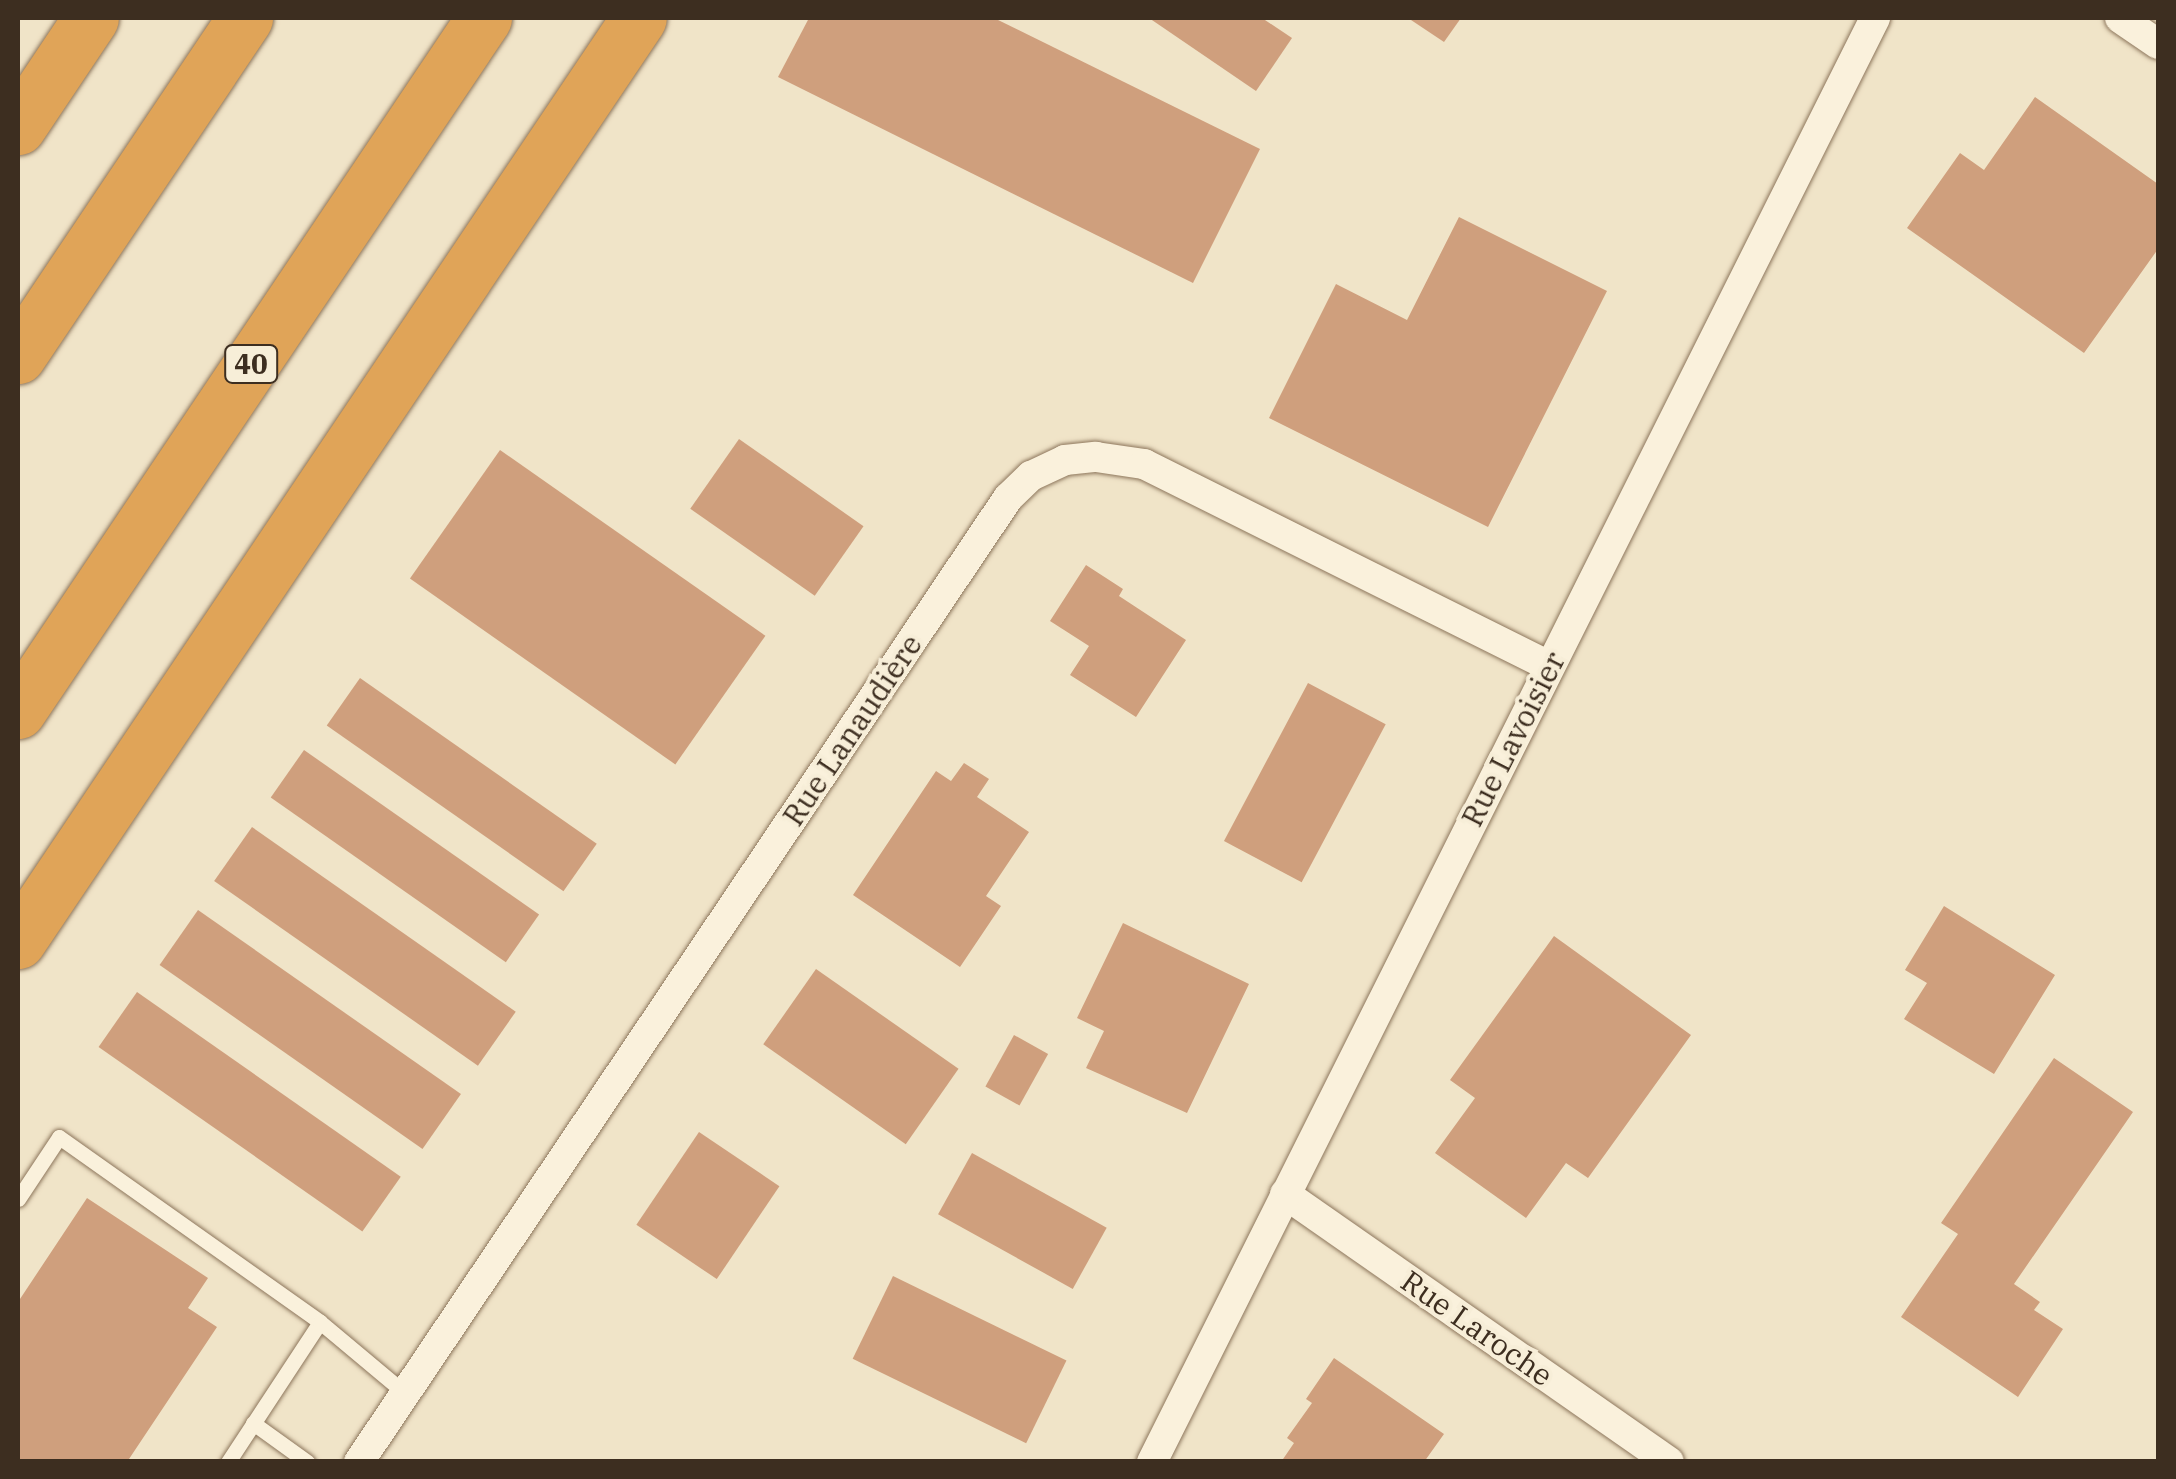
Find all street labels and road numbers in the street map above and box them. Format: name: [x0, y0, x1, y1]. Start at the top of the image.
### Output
road number: 40: [224, 341, 278, 387]
street label: Rue Lanaudière: [775, 628, 929, 832]
street label: Rue Lavoisier: [1454, 646, 1572, 832]
street label: Rue Laroche: [1394, 1263, 1560, 1393]

